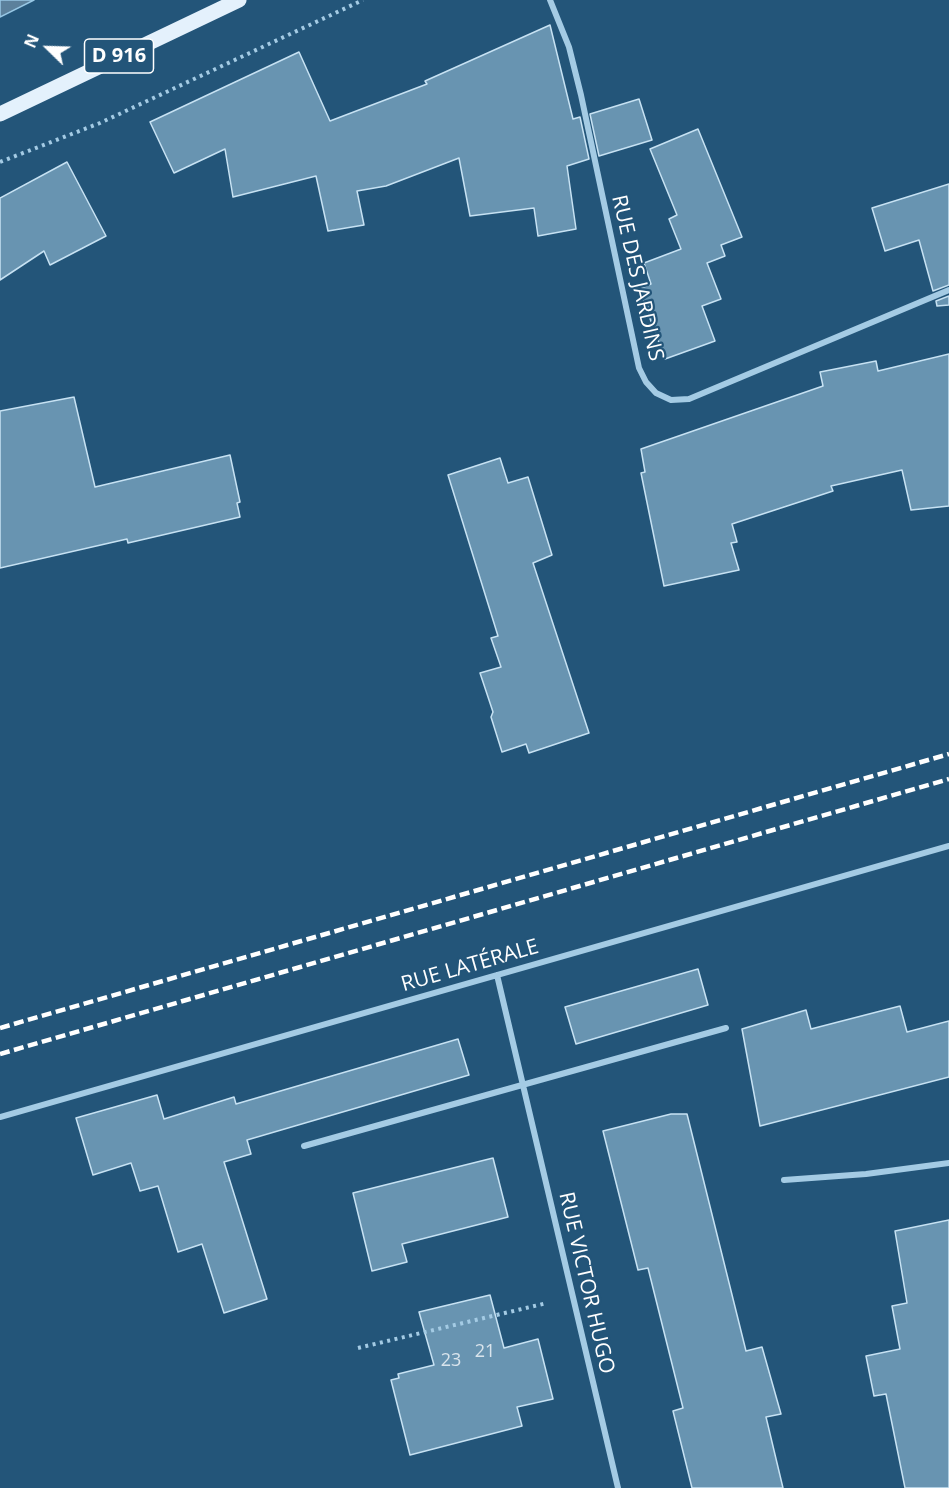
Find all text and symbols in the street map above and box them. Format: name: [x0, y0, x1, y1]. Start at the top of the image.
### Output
north arrow: [18, 18, 78, 78]
text: N: [19, 31, 44, 51]
road number: D 916: [84, 39, 154, 73]
street label: RUE DES JARDINS: [606, 193, 668, 363]
street label: RUE LATÉRALE: [398, 934, 542, 998]
street label: RUE VICTOR HUGO: [553, 1190, 619, 1376]
house number: 21: [475, 1341, 495, 1363]
house number: 23: [441, 1350, 461, 1372]

